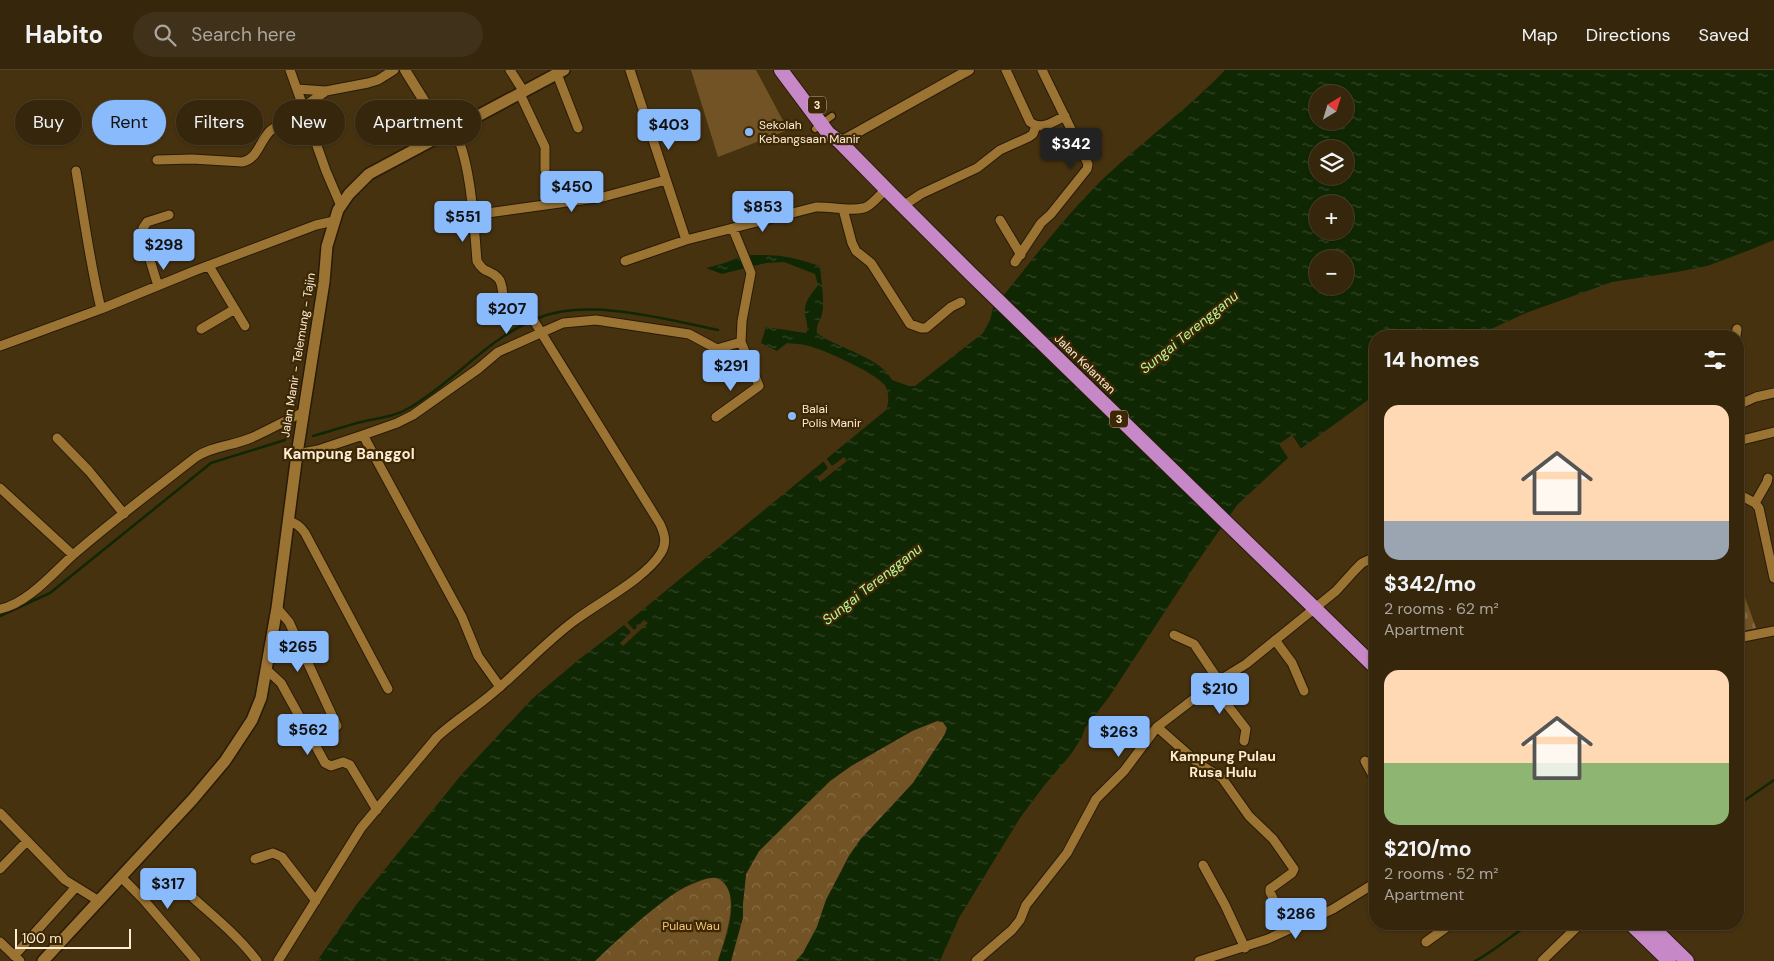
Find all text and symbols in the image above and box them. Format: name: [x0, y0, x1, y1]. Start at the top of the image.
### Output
search box: [133, 12, 483, 57]
text: Habito: [25, 19, 103, 50]
icon: search: [151, 21, 179, 49]
text: Search here: [191, 22, 296, 47]
text: Map: [1522, 23, 1558, 47]
text: Directions: [1586, 23, 1671, 47]
text: Saved: [1699, 23, 1749, 47]
north arrow: [1309, 85, 1354, 130]
map controls: [1309, 85, 1354, 295]
road number: 3: [808, 96, 826, 114]
chip: Buy: [15, 100, 82, 145]
chip: Rent: [92, 100, 166, 145]
chip: Filters: [176, 100, 263, 145]
chip: New: [273, 100, 345, 145]
chip: Apartment: [355, 100, 481, 145]
pin: $403: [639, 108, 699, 151]
text: $403: [649, 114, 689, 135]
place label: Sekolah Kebangsaan Manir: [759, 117, 861, 147]
marker: Sekolah Kebangsaan Manir: [743, 126, 755, 138]
pin: $342: [1041, 128, 1101, 170]
text: $342: [1052, 133, 1090, 154]
button: layers: [1309, 140, 1354, 185]
pin: $450: [542, 170, 602, 213]
text: $450: [551, 176, 593, 197]
pin: $853: [733, 190, 793, 233]
button: +: [1309, 195, 1354, 240]
text: $853: [743, 196, 783, 217]
pin: $551: [433, 200, 493, 243]
text: $551: [445, 206, 481, 227]
pin: $298: [134, 228, 194, 271]
text: $298: [144, 234, 184, 255]
button: −: [1309, 250, 1354, 295]
street label: Jalan Manir - Telemung - Tajin: [277, 271, 319, 439]
water label: Sungai Terengganu: [1136, 287, 1242, 377]
pin: $207: [477, 292, 537, 335]
text: $207: [488, 298, 526, 319]
street label: Jalan Kelantan: [1051, 331, 1119, 397]
text: 14 homes: [1384, 346, 1480, 374]
icon: filters: [1701, 346, 1729, 374]
pin: $291: [701, 350, 761, 392]
text: $291: [714, 355, 748, 376]
place label: Balai Polis Manir: [802, 401, 862, 431]
marker: Balai Polis Manir: [786, 410, 798, 422]
road number: 3: [1110, 410, 1128, 428]
icon: home: [1512, 438, 1602, 528]
district label: Kampung Banggol: [283, 444, 415, 464]
water label: Sungai Terengganu: [818, 539, 926, 629]
text: $342/mo: [1384, 570, 1476, 598]
text: 2 rooms · 62 m²: [1384, 598, 1499, 619]
text: Apartment: [1384, 619, 1464, 640]
pin: $265: [268, 630, 328, 673]
text: $265: [279, 636, 317, 657]
pin: $210: [1190, 672, 1250, 715]
text: $210: [1202, 678, 1238, 699]
icon: home: [1512, 703, 1602, 793]
pin: $562: [278, 714, 338, 756]
pin: $263: [1089, 716, 1149, 758]
text: $562: [289, 719, 327, 740]
text: $263: [1100, 721, 1138, 742]
district label: Kampung Pulau Rusa Hulu: [1170, 747, 1276, 781]
text: $210/mo: [1384, 835, 1472, 863]
text: 2 rooms · 52 m²: [1384, 863, 1499, 884]
pin: $317: [138, 868, 198, 910]
text: $317: [151, 873, 185, 894]
text: Apartment: [1384, 884, 1464, 905]
pin: $286: [1266, 898, 1326, 940]
text: $286: [1276, 903, 1316, 924]
park label: Pulau Wau: [662, 918, 720, 934]
scale bar: [15, 926, 131, 949]
text: 100 m: [22, 929, 62, 947]

